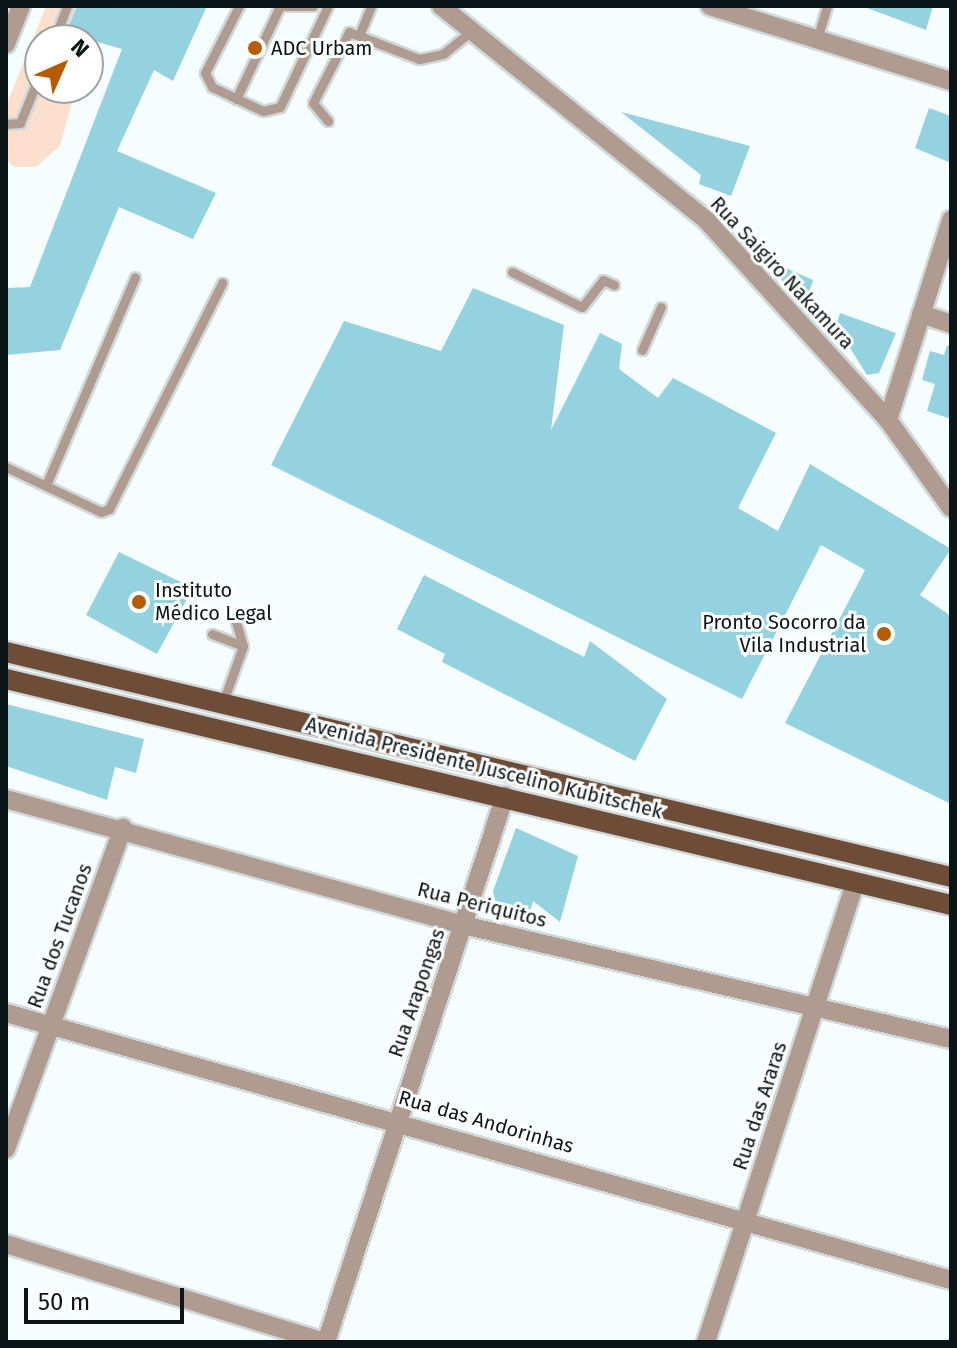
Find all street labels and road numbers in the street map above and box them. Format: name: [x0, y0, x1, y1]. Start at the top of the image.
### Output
street label: Rua Saigiro Nakamura: [705, 192, 859, 354]
street label: Avenida Presidente Juscelino Kubitschek: [303, 712, 665, 824]
street label: Rua dos Tucanos: [23, 860, 97, 1012]
street label: Rua Periquitos: [415, 877, 549, 933]
street label: Rua Arapongas: [384, 925, 450, 1061]
street label: Rua das Araras: [728, 1039, 792, 1173]
street label: Rua das Andorinhas: [396, 1086, 576, 1158]

